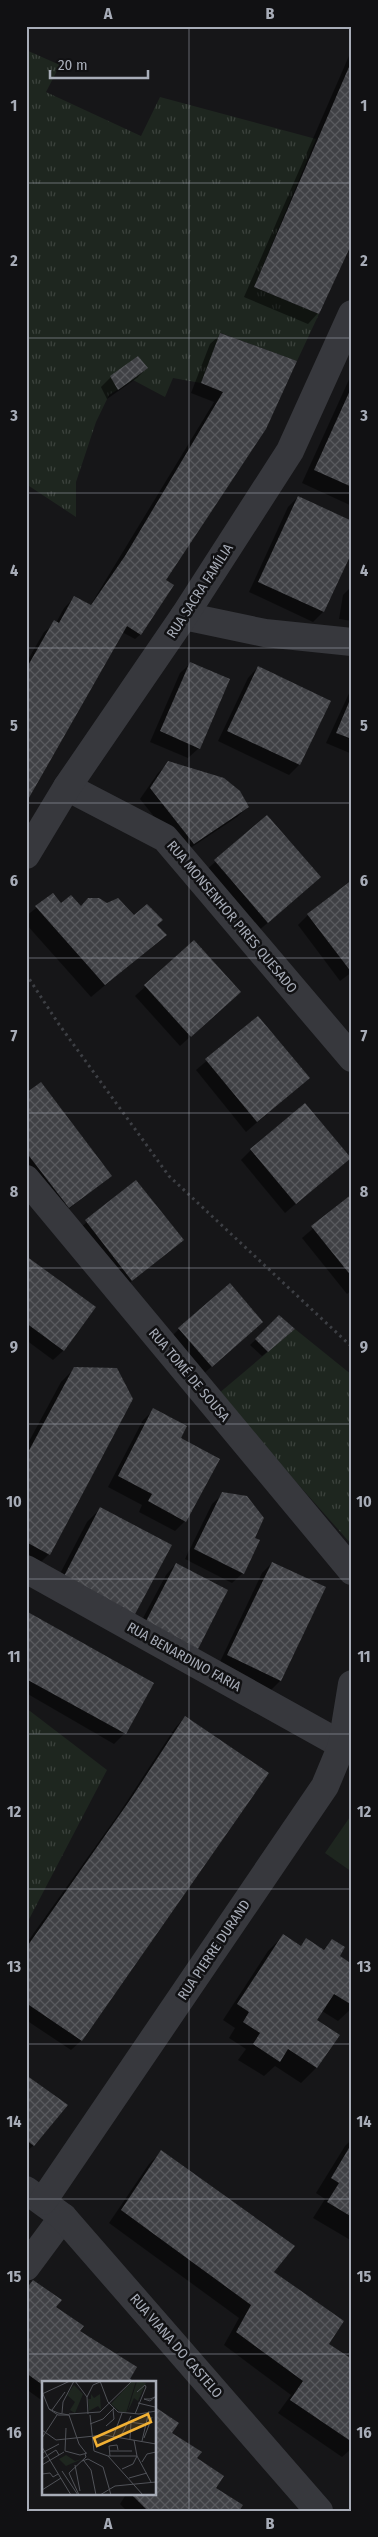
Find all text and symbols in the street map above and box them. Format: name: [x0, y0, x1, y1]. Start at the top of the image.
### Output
text: A: [103, 4, 113, 23]
text: B: [266, 4, 275, 23]
scale bar: [50, 48, 148, 80]
text: 20 m: [58, 56, 88, 74]
text: 1: [11, 96, 17, 115]
text: 1: [361, 96, 367, 115]
text: 2: [9, 251, 18, 270]
text: 2: [359, 251, 368, 270]
text: 3: [9, 406, 18, 425]
text: 3: [359, 406, 368, 425]
street label: RUA SACRA FAMÍLIA: [162, 539, 237, 642]
text: 4: [10, 561, 18, 580]
text: 4: [360, 561, 368, 580]
text: 5: [10, 716, 18, 735]
text: 5: [360, 716, 368, 735]
street label: RUA MONSENHOR PIRES QUESADO: [163, 837, 301, 997]
text: 6: [10, 871, 18, 890]
text: 6: [360, 871, 368, 890]
text: 7: [11, 1026, 18, 1045]
text: 7: [361, 1026, 368, 1045]
text: 8: [10, 1182, 19, 1201]
text: 8: [360, 1182, 369, 1201]
street label: RUA TOMÉ DE SOUSA: [145, 1324, 234, 1426]
text: 9: [10, 1337, 18, 1356]
text: 9: [360, 1337, 368, 1356]
text: 10: [6, 1492, 22, 1511]
text: 10: [356, 1492, 372, 1511]
street label: RUA BENARDINO FARIA: [124, 1619, 245, 1696]
text: 11: [7, 1647, 21, 1666]
text: 11: [357, 1647, 371, 1666]
text: 12: [7, 1802, 22, 1821]
text: 12: [357, 1802, 372, 1821]
street label: RUA PIERRE DURAND: [174, 1897, 254, 2003]
text: 13: [7, 1957, 22, 1976]
text: 13: [357, 1957, 372, 1976]
text: 14: [7, 2112, 22, 2131]
text: 14: [357, 2112, 372, 2131]
text: 15: [7, 2267, 21, 2286]
text: 15: [357, 2267, 371, 2286]
street label: RUA VIANA DO CASTELO: [126, 2290, 226, 2402]
inset map: [42, 2381, 156, 2494]
text: 16: [6, 2423, 22, 2442]
text: 16: [356, 2423, 372, 2442]
text: A: [103, 2514, 113, 2533]
text: B: [266, 2514, 275, 2533]

